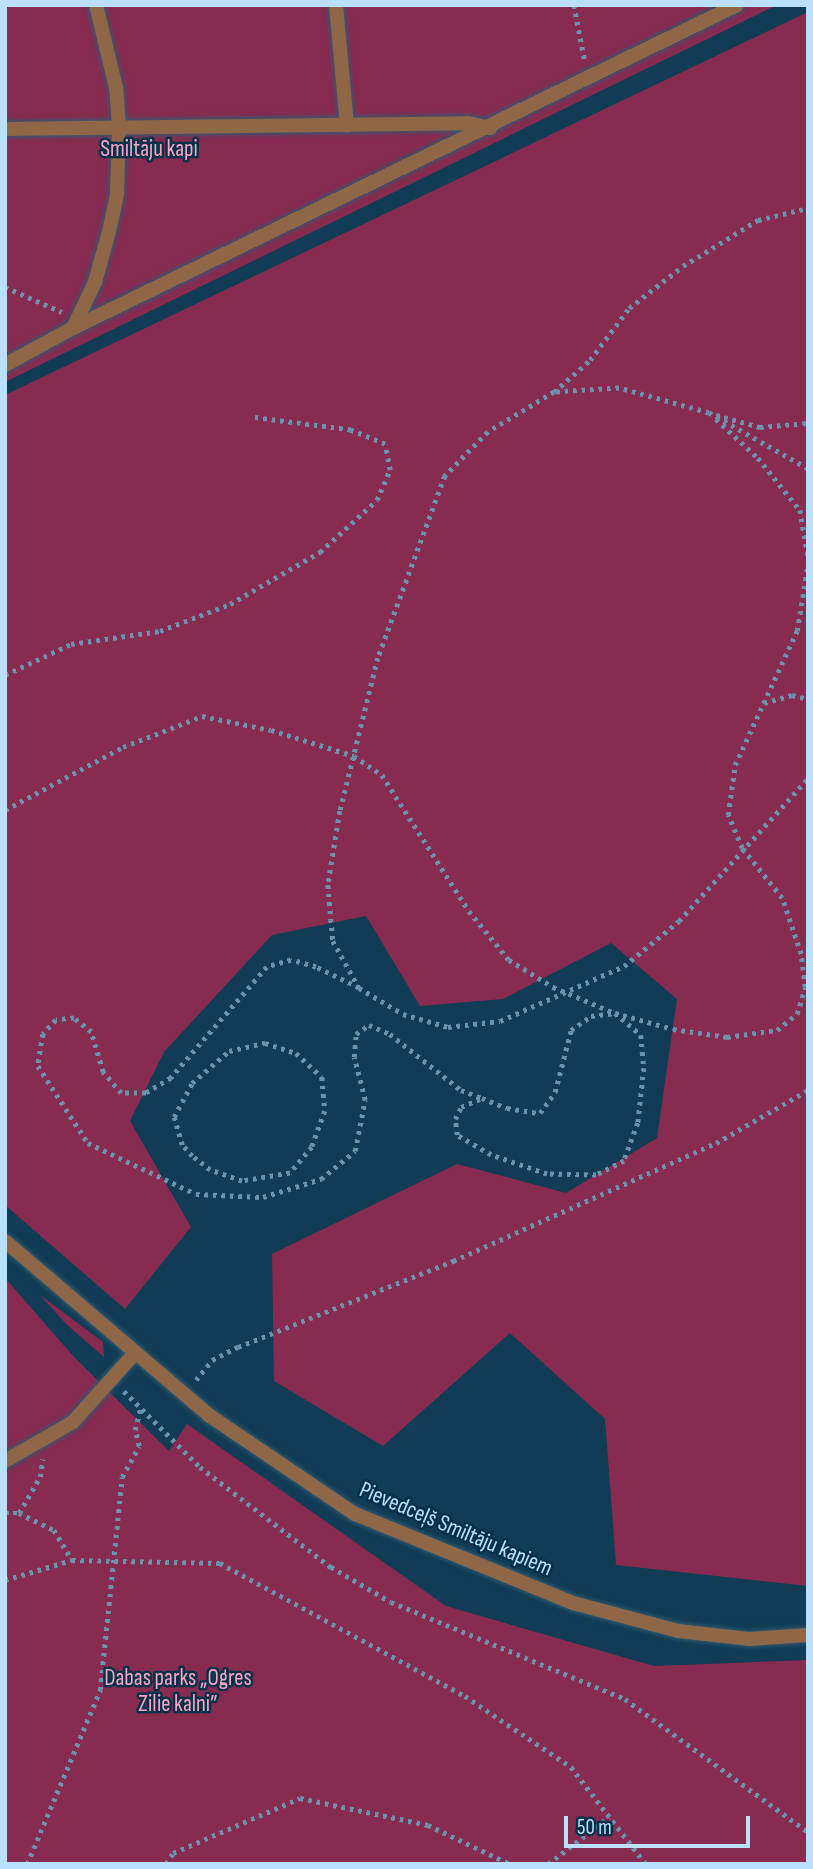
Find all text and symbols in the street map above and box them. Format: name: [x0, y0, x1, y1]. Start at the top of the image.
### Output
park label: Smiltāju kapi: [100, 135, 198, 163]
street label: Pievedceļš Smiltāju kapiem: [355, 1476, 557, 1582]
park label: Dabas parks „Ogres Zilie kalni”: [104, 1664, 252, 1718]
scale bar: [568, 1802, 754, 1846]
text: 50 m: [577, 1815, 612, 1840]

